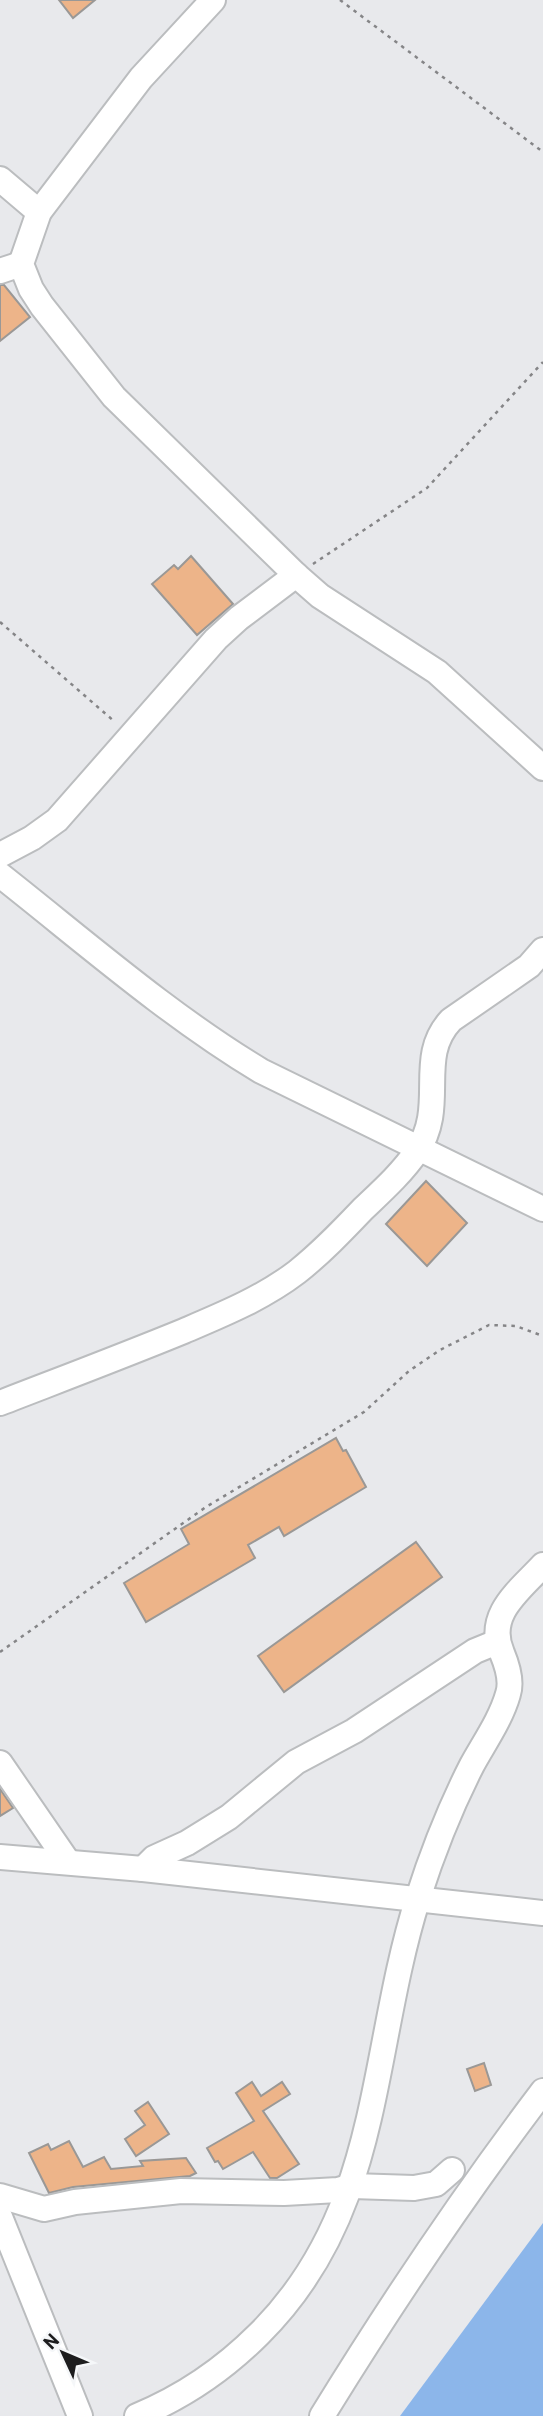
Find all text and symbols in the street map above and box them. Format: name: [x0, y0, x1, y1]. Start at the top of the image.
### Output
north arrow: [28, 2318, 98, 2388]
text: N: [38, 2328, 63, 2353]

